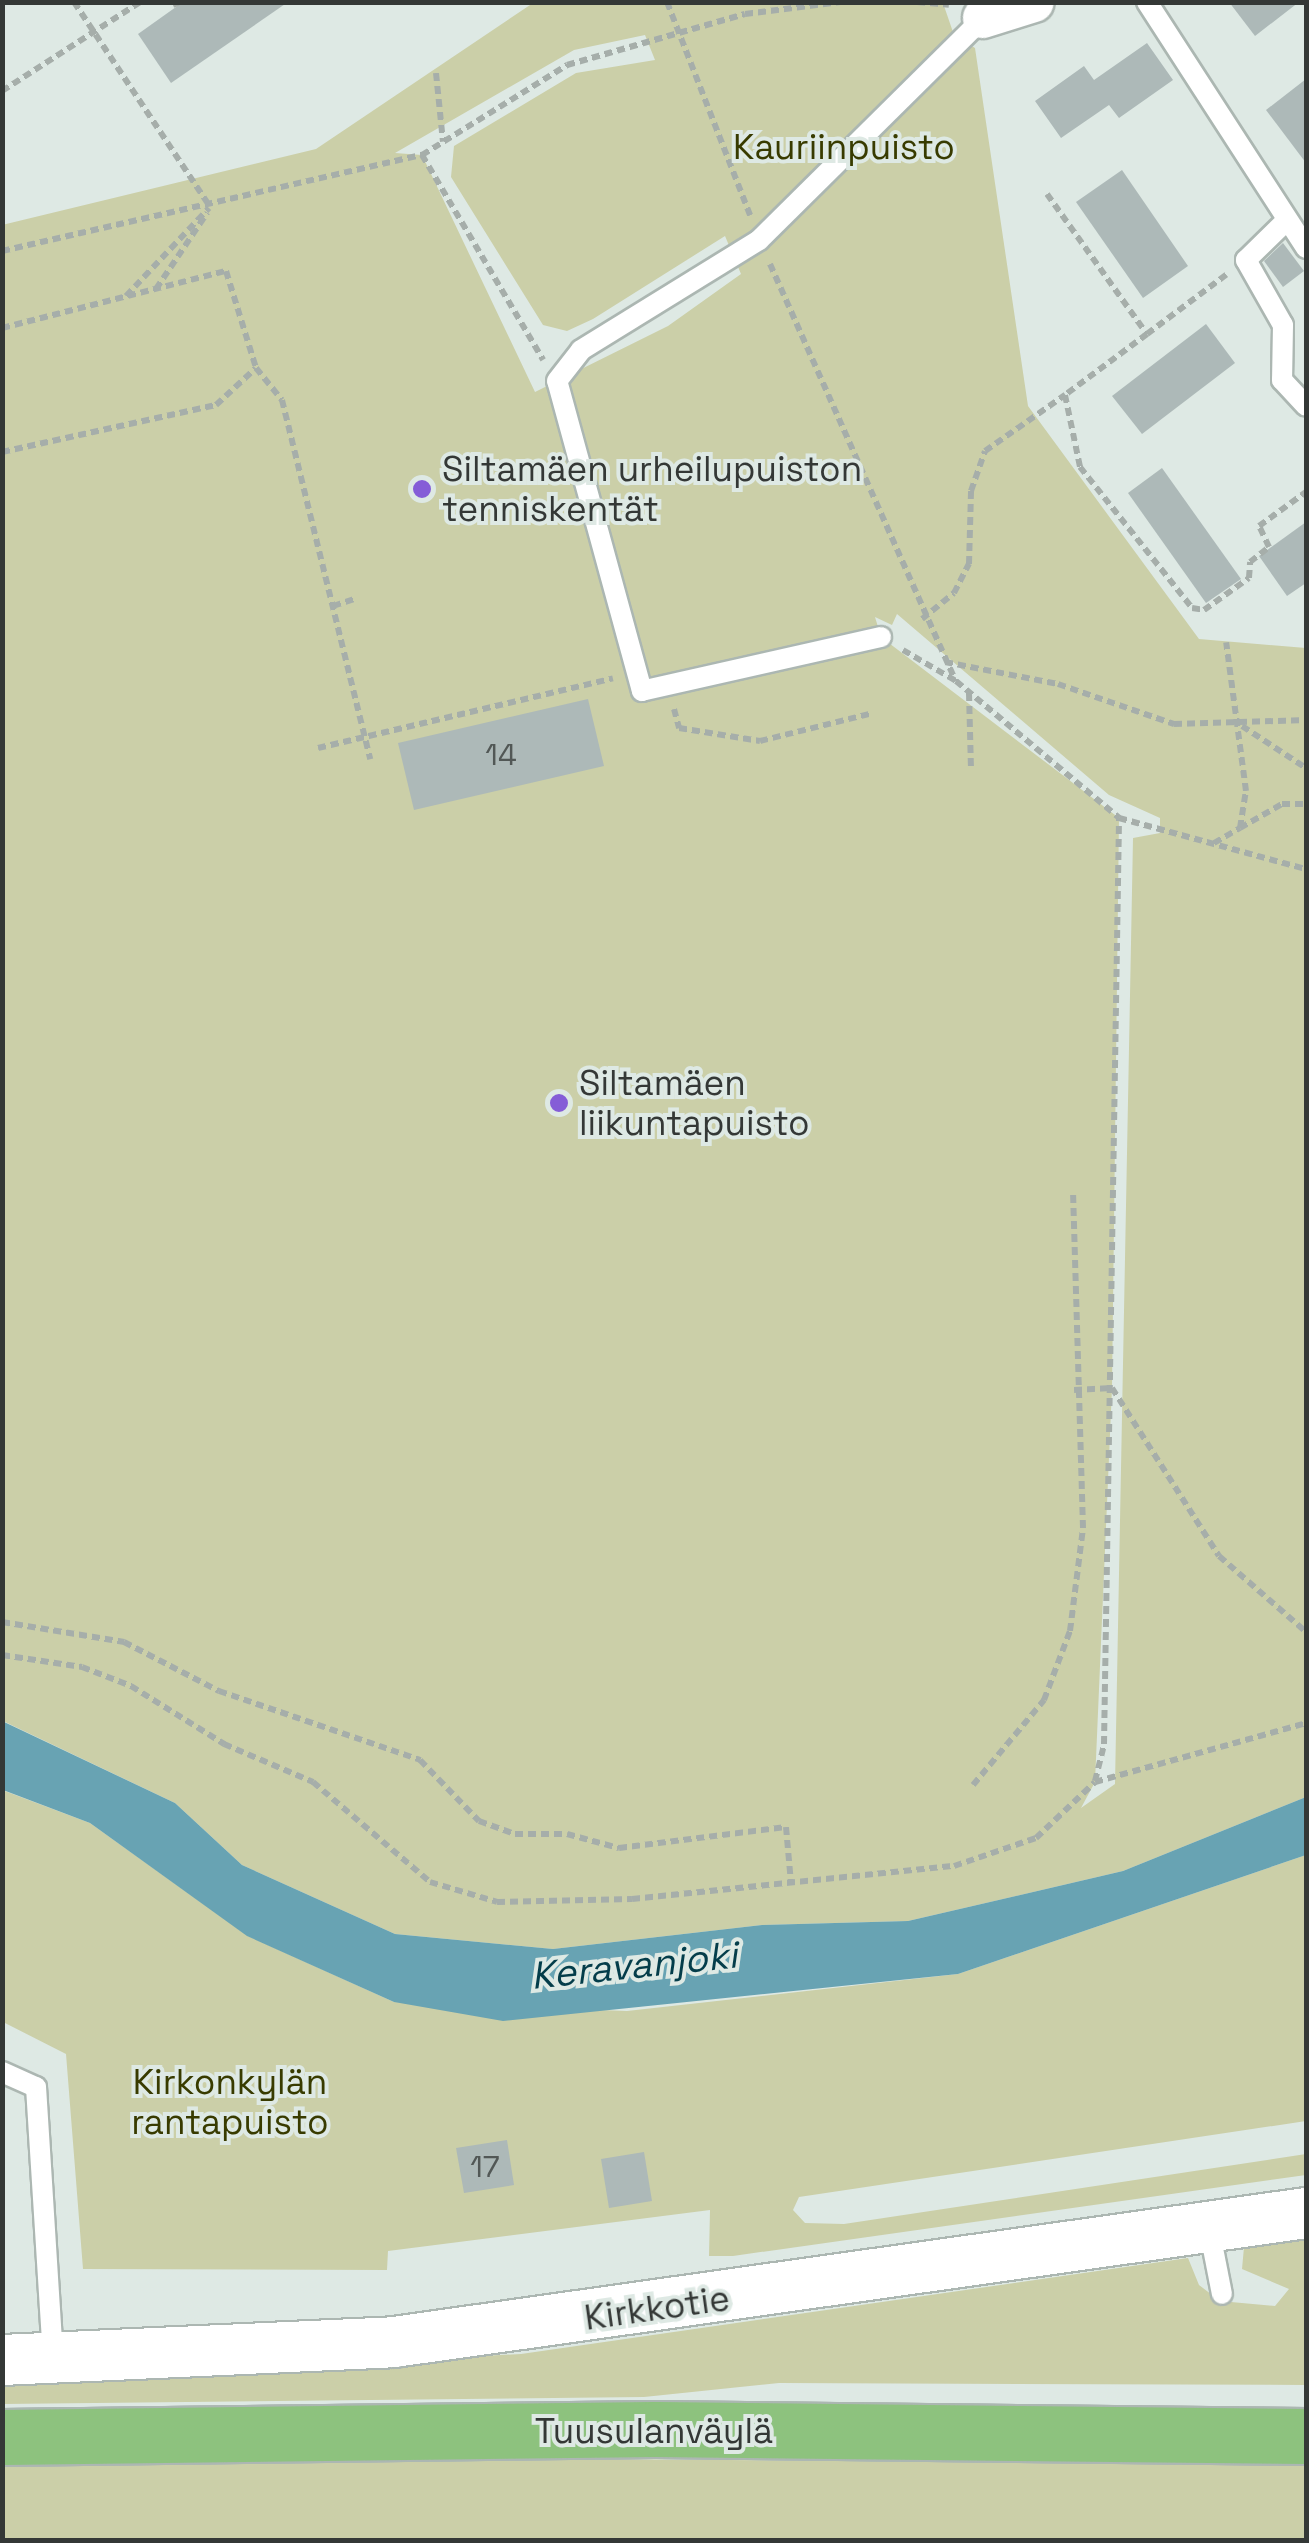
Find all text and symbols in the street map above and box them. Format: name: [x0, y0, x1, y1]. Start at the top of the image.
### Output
park label: Kauriinpuisto: [733, 126, 955, 168]
place label: Siltamäen urheilupuiston tenniskentät: [442, 448, 862, 530]
marker: Siltamäen urheilupuiston tenniskentät: [411, 478, 433, 500]
house number: 14: [485, 737, 517, 773]
place label: Siltamäen liikuntapuisto: [579, 1062, 810, 1144]
marker: Siltamäen liikuntapuisto: [548, 1092, 570, 1114]
water label: Keravanjoki: [529, 1933, 739, 1999]
park label: Kirkonkylän rantapuisto: [131, 2061, 329, 2143]
house number: 17: [470, 2149, 500, 2185]
street label: Kirkkotie: [582, 2277, 732, 2339]
street label: Tuusulanväylä: [535, 2410, 773, 2452]

